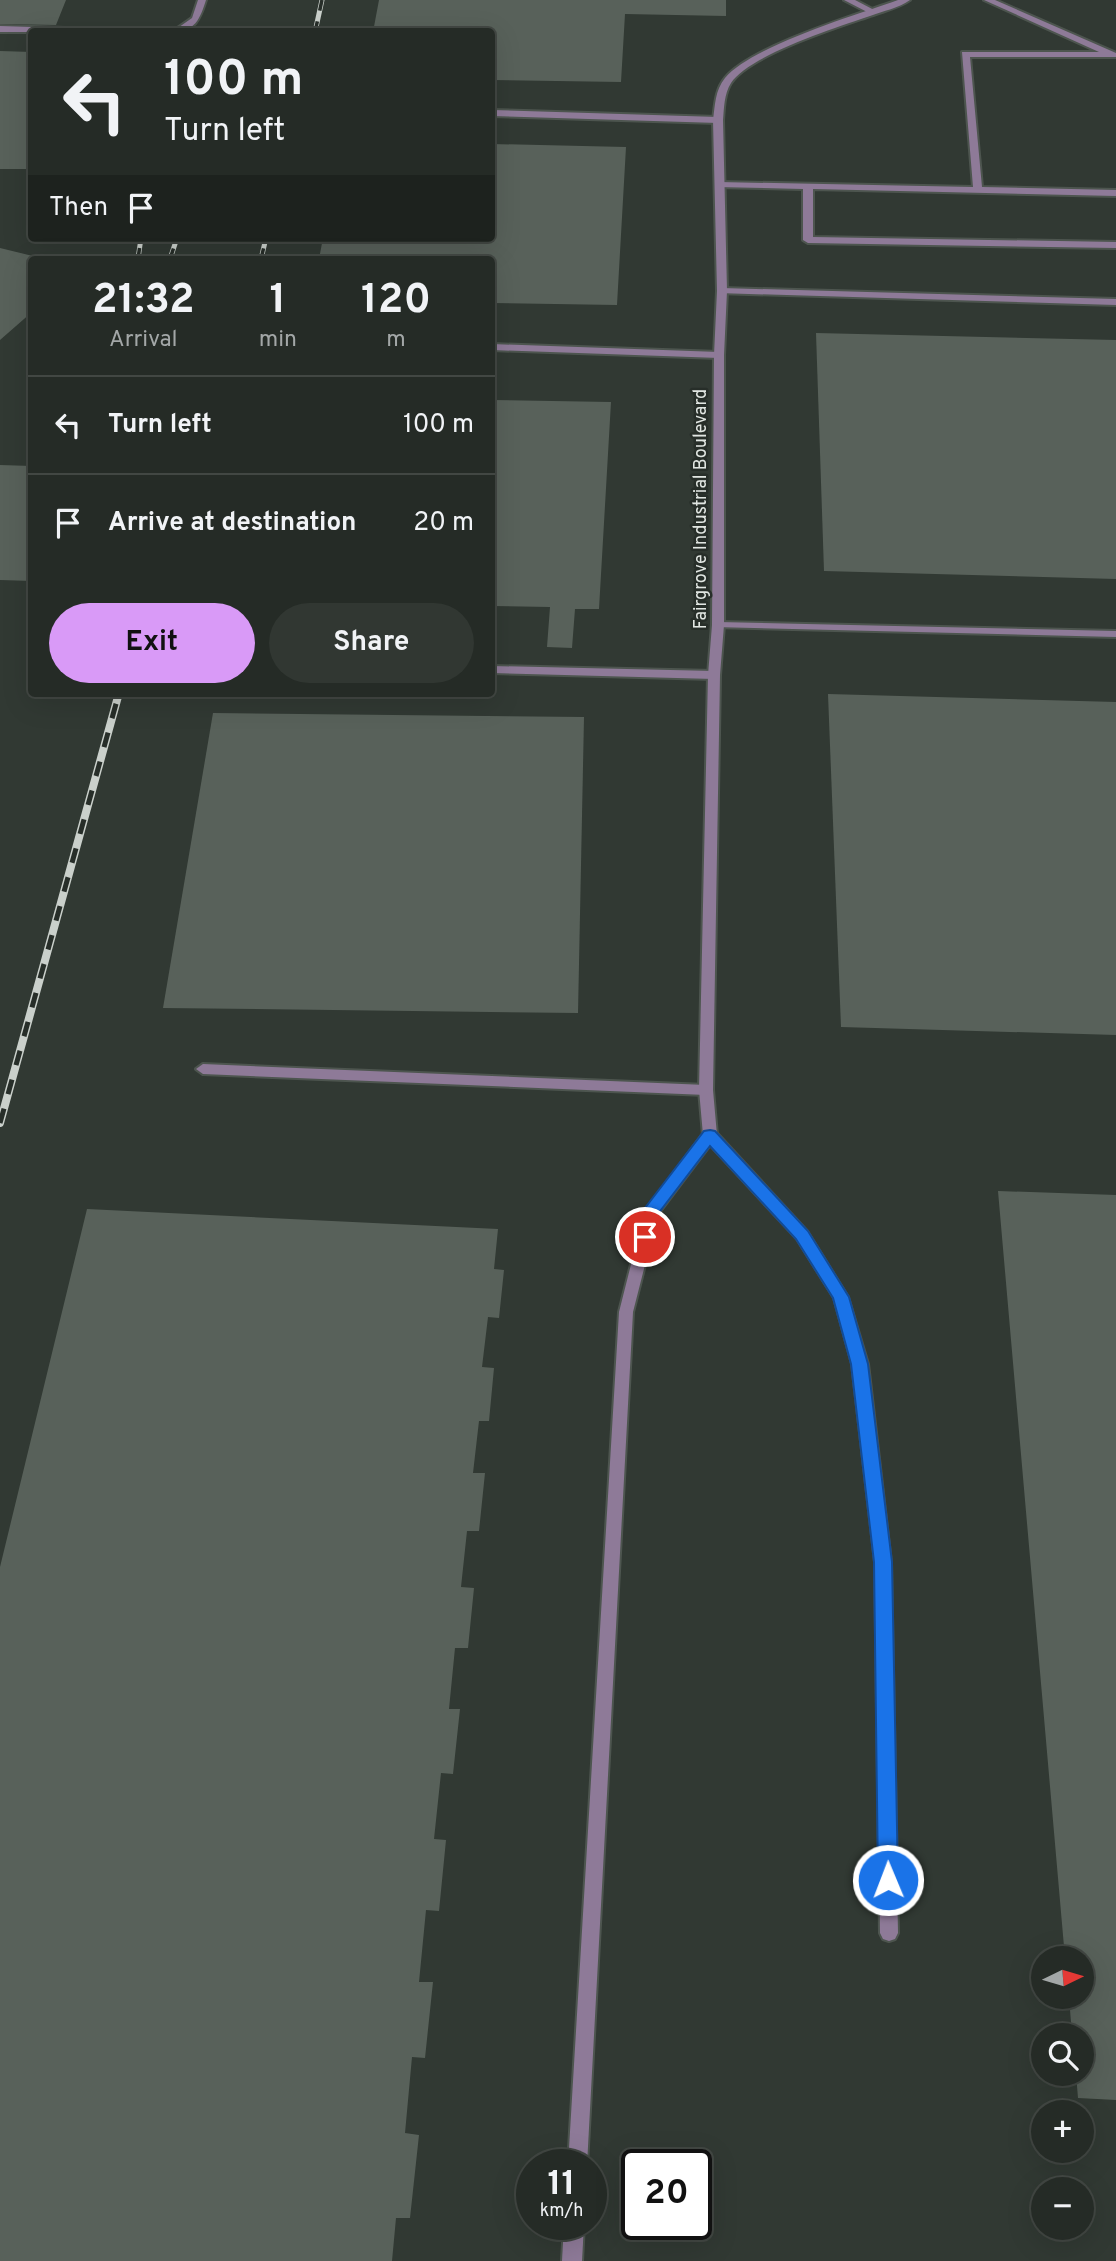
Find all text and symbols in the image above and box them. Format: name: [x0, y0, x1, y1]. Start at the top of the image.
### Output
text: 100 m: [164, 51, 303, 113]
icon: left: [49, 56, 140, 147]
text: Turn left: [164, 112, 285, 152]
icon: arrive: [122, 189, 160, 227]
text: Then: [49, 192, 108, 225]
text: 21:32: [92, 275, 195, 328]
text: 1: [269, 275, 286, 328]
text: 120: [361, 275, 431, 328]
text: Arrival: [109, 326, 178, 355]
text: min: [259, 326, 297, 355]
text: m: [386, 326, 406, 355]
street label: Fairgrove Industrial Boulevard: [690, 389, 713, 629]
icon: left: [49, 406, 87, 444]
text: Turn left: [108, 409, 212, 442]
text: 100 m: [403, 409, 474, 442]
icon: arrive: [49, 504, 87, 542]
text: Arrive at destination: [108, 507, 356, 540]
text: 20 m: [413, 507, 474, 540]
button: Exit: [49, 603, 255, 683]
button: Share: [269, 603, 474, 683]
pin: [615, 1207, 675, 1267]
icon: arrive: [626, 1218, 664, 1256]
position arrow: [851, 1843, 925, 1917]
north arrow: [1031, 1946, 1094, 2009]
map controls: [1031, 1946, 1094, 2240]
button: search: [1031, 2023, 1094, 2086]
button: +: [1031, 2100, 1094, 2163]
speed limit sign: 20: [621, 2149, 712, 2240]
text: 11: [548, 2163, 576, 2207]
button: −: [1031, 2177, 1094, 2240]
text: km/h: [540, 2200, 583, 2223]

